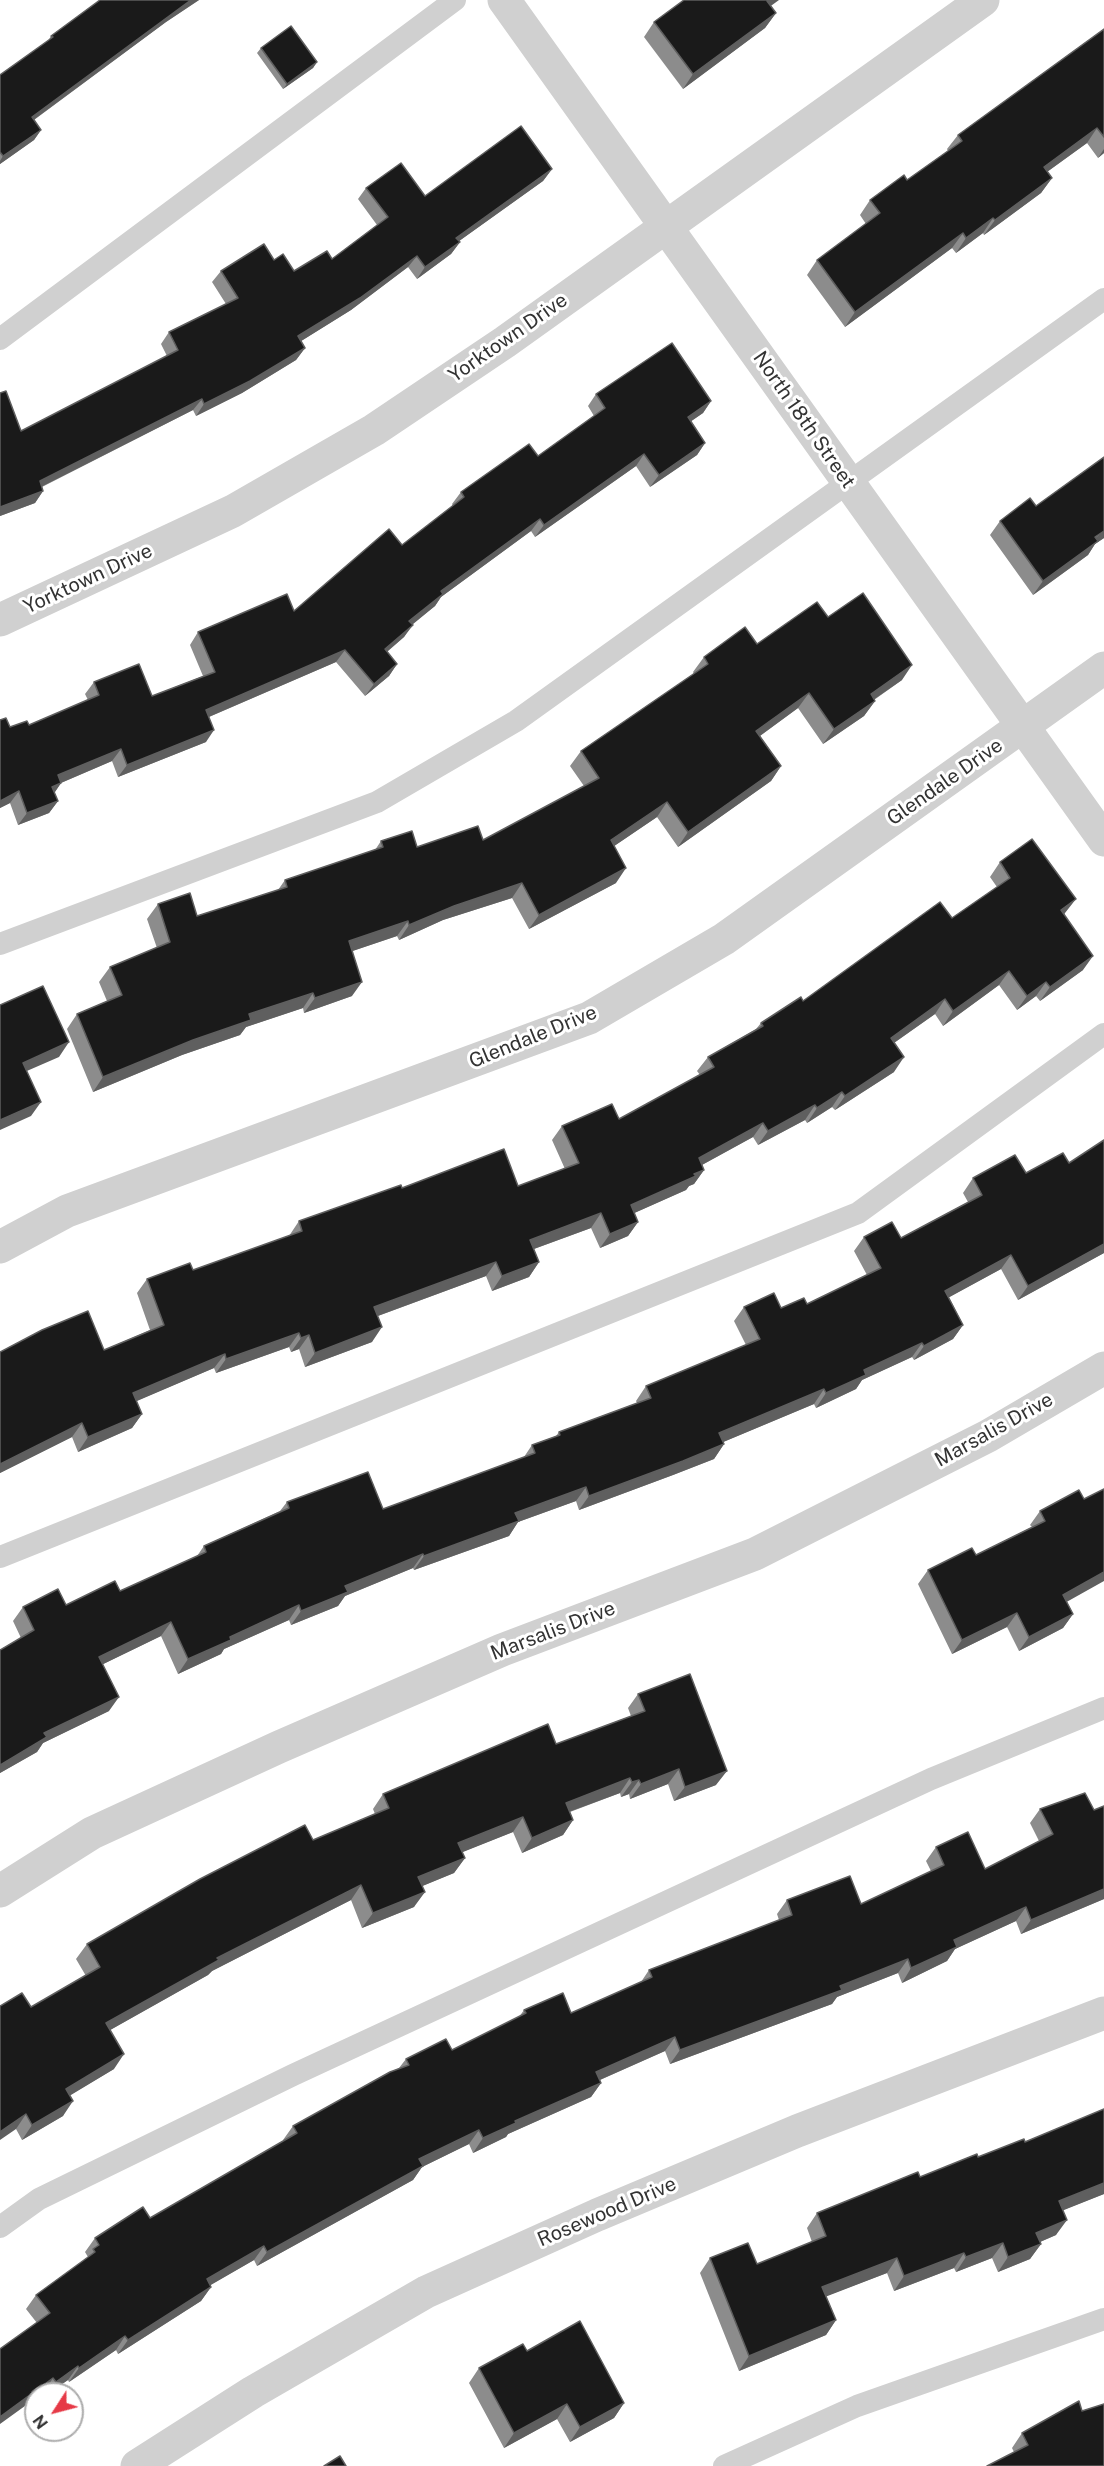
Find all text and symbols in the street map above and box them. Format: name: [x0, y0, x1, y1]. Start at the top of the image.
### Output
street label: Yorktown Drive: [444, 288, 572, 388]
street label: North 18th Street: [748, 347, 860, 493]
street label: Yorktown Drive: [20, 539, 156, 619]
street label: Glendale Drive: [883, 733, 1007, 831]
street label: Glendale Drive: [466, 1000, 600, 1074]
street label: Marsalis Drive: [931, 1388, 1057, 1472]
street label: Marsalis Drive: [487, 1596, 619, 1666]
street label: Rosewood Drive: [534, 2172, 680, 2252]
north arrow: [24, 2382, 84, 2442]
text: N: [29, 2411, 52, 2432]

